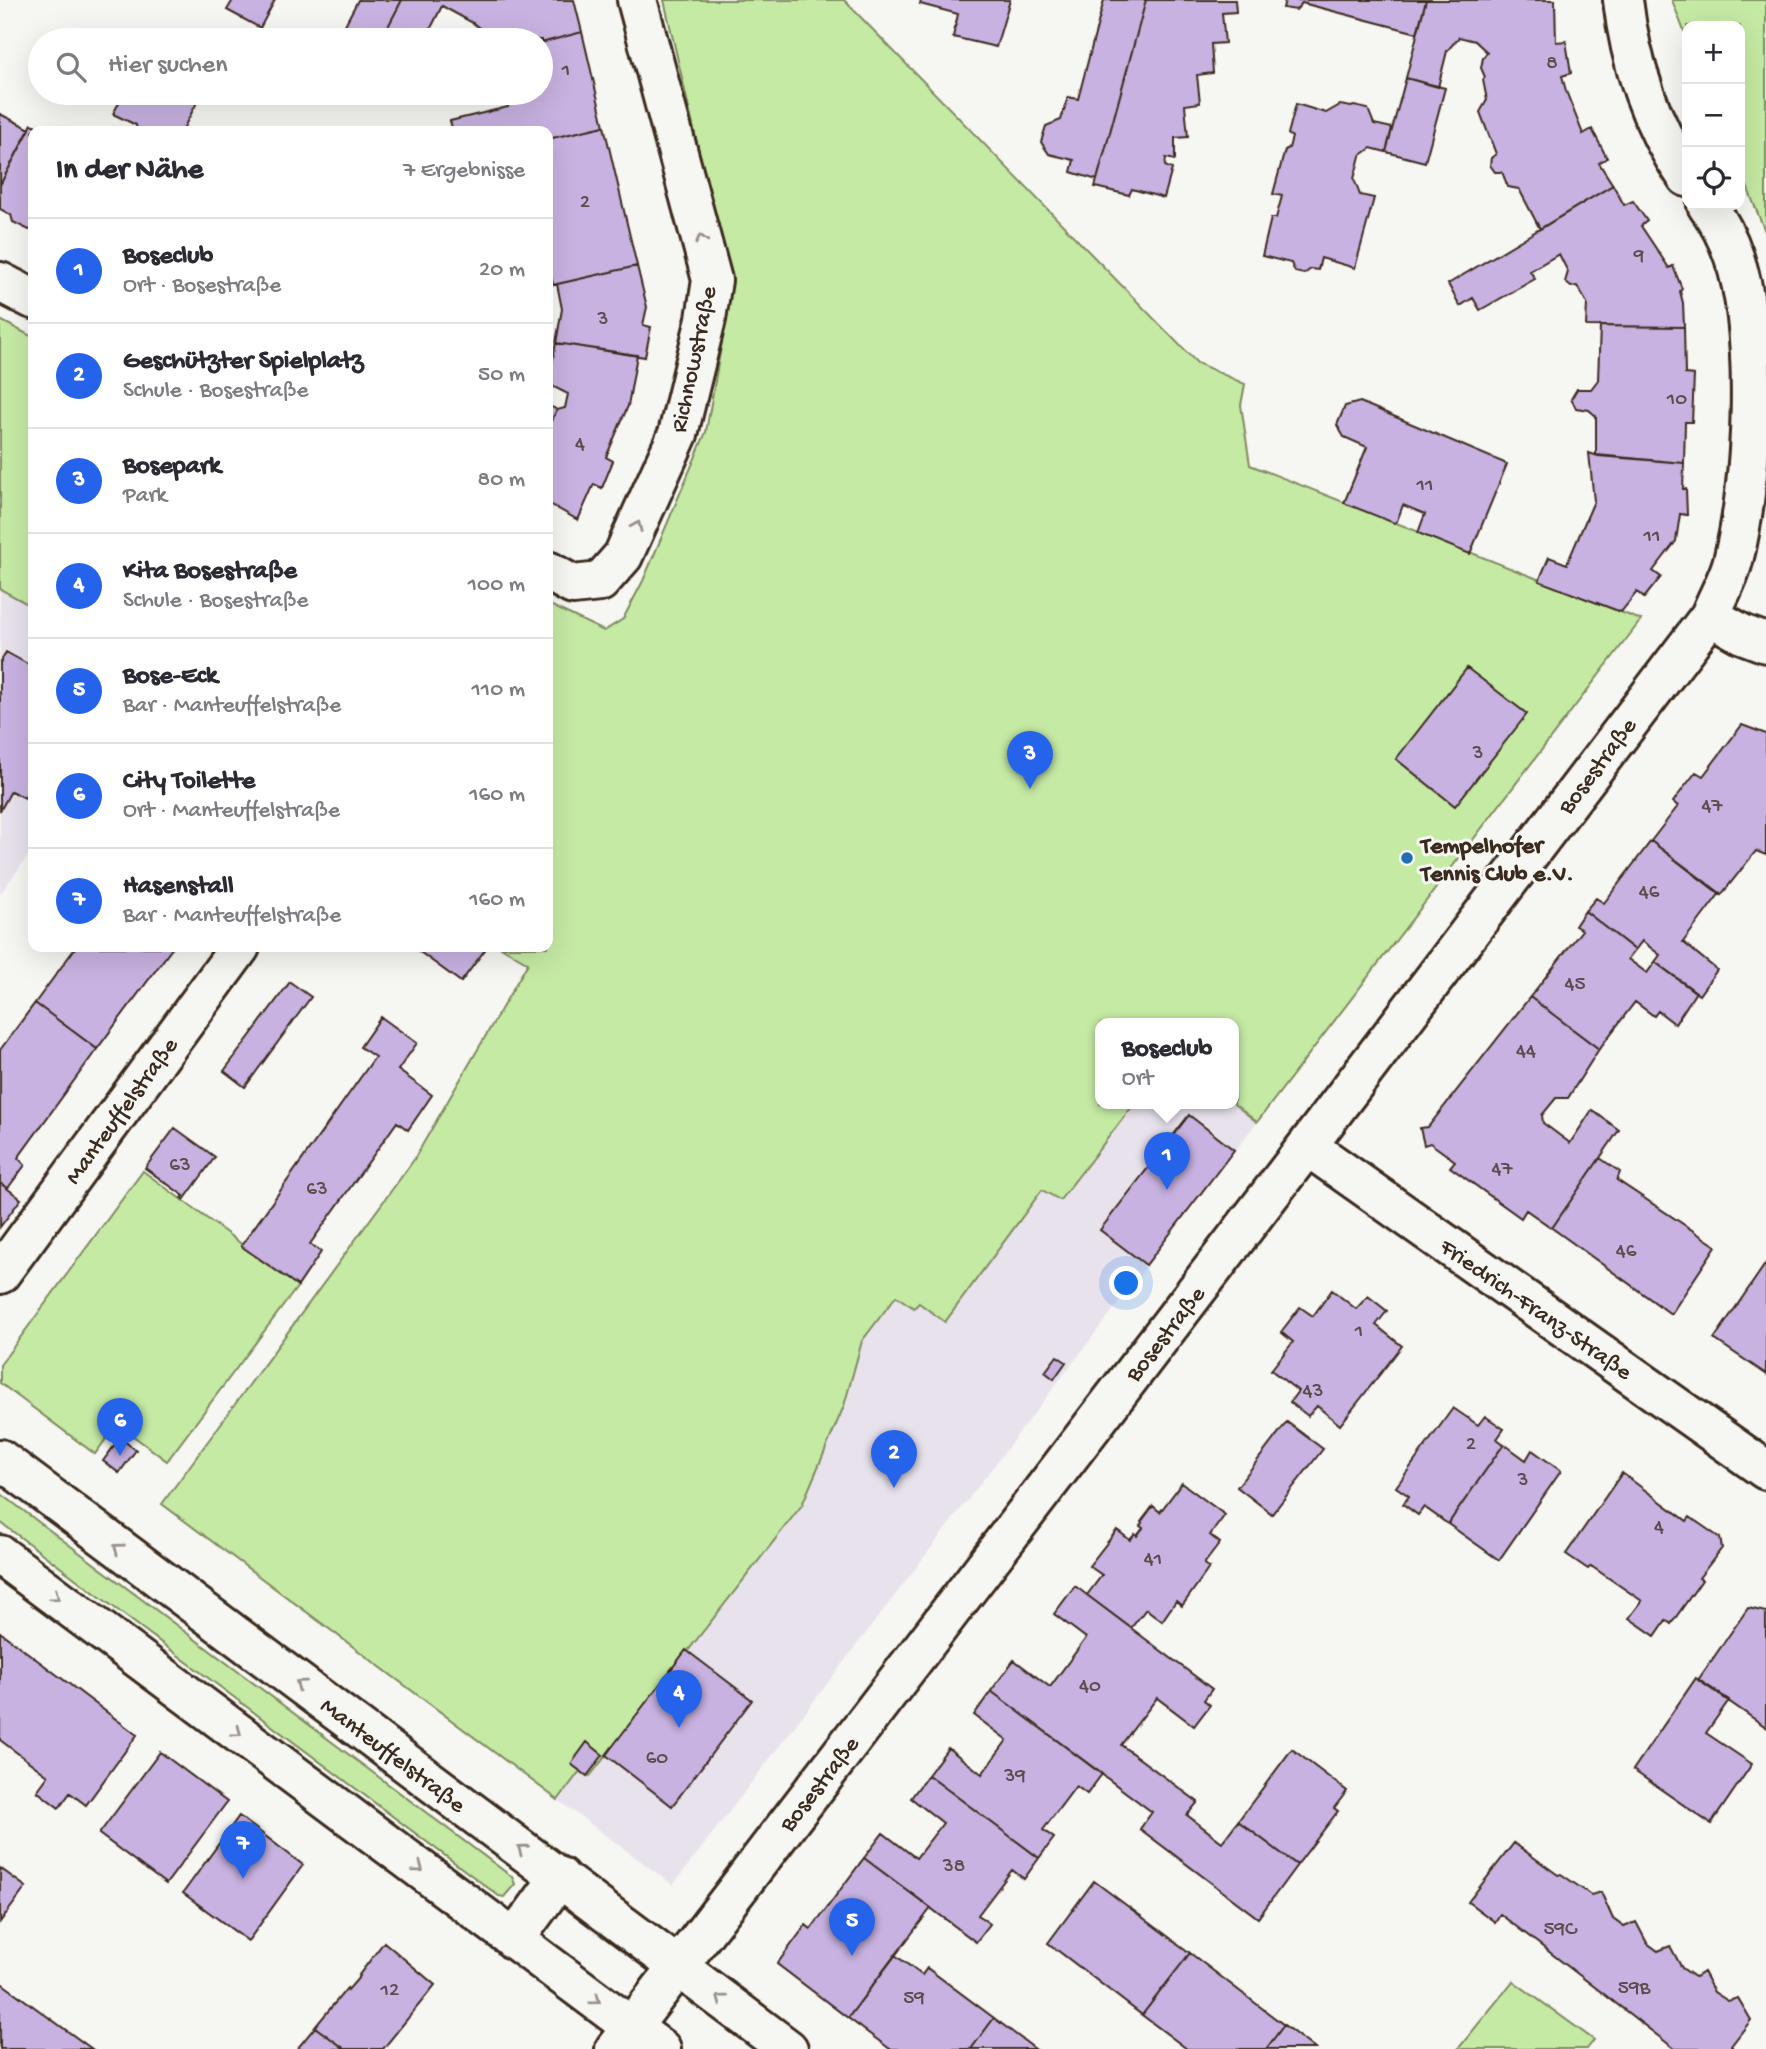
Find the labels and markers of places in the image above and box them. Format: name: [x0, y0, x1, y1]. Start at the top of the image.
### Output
pin: 3: [1007, 731, 1053, 789]
place label: Tempelhofer Tennis Club e.V.: [1419, 833, 1574, 890]
marker: Tempelhofer Tennis Club e.V.: [1399, 850, 1415, 866]
pin: 1: [1144, 1132, 1190, 1190]
pin: 6: [97, 1398, 143, 1456]
pin: 2: [871, 1430, 917, 1488]
pin: 4: [656, 1670, 702, 1728]
pin: 7: [220, 1821, 266, 1879]
pin: 5: [829, 1898, 875, 1956]

